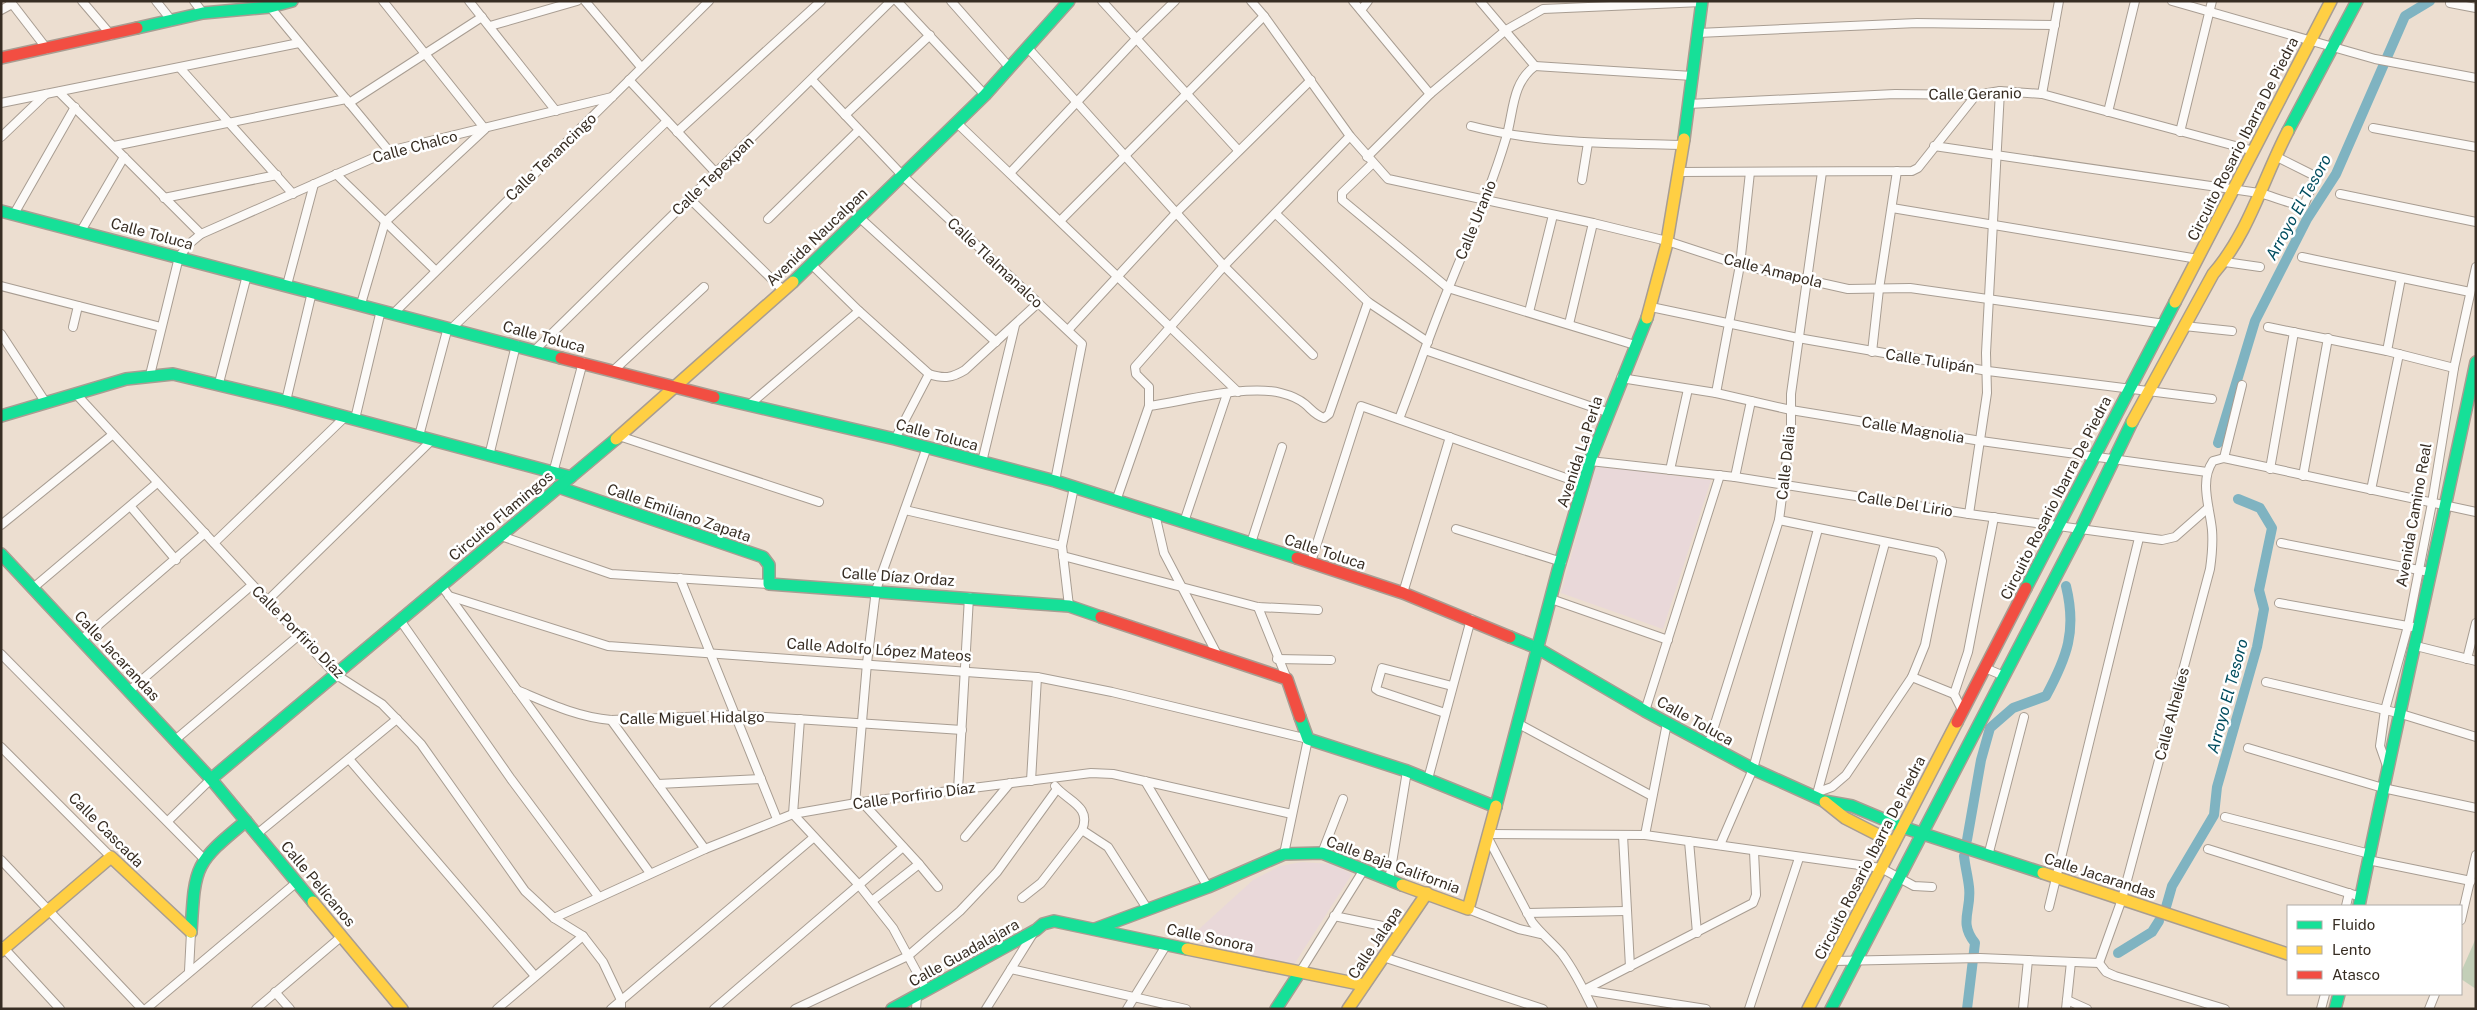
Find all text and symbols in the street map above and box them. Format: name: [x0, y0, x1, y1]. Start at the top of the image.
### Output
street label: Circuito Rosario Ibarra De Piedra: [2184, 34, 2301, 243]
street label: Calle Geranio: [1928, 84, 2022, 103]
street label: Calle Tenancingo: [502, 109, 599, 204]
street label: Calle Chalco: [371, 127, 459, 166]
street label: Calle Tepexpan: [668, 133, 757, 219]
water label: Arroyo El Tesoro: [2262, 151, 2335, 263]
street label: Calle Uranio: [1452, 178, 1499, 262]
street label: Avenida Naucalpan: [763, 184, 871, 289]
street label: Calle Toluca: [109, 214, 195, 253]
street label: Calle Tlalmanalco: [944, 214, 1047, 311]
street label: Calle Amapola: [1722, 250, 1824, 291]
street label: Calle Toluca: [501, 317, 587, 356]
street label: Calle Tulipán: [1884, 345, 1976, 376]
street label: Circuito Rosario Ibarra De Piedra: [1997, 393, 2114, 602]
street label: Avenida La Perla: [1554, 394, 1606, 510]
street label: Calle Magnolia: [1861, 413, 1966, 446]
street label: Calle Toluca: [894, 415, 980, 454]
street label: Calle Dalia: [1773, 425, 1798, 501]
street label: Avenida Camino Real: [2392, 442, 2435, 588]
street label: Circuito Flamingos: [445, 467, 556, 564]
street label: Calle Emiliano Zapata: [605, 480, 753, 545]
street label: Calle Del Lirio: [1856, 488, 1954, 519]
street label: Calle Toluca: [1282, 530, 1368, 573]
street label: Calle Díaz Ordaz: [841, 564, 955, 589]
street label: Calle Porfirio Díaz: [249, 582, 348, 681]
street label: Calle Jacarandas: [71, 607, 163, 704]
street label: Calle Adolfo López Mateos: [786, 635, 972, 664]
water label: Arroyo El Tesoro: [2203, 637, 2252, 755]
street label: Calle Alhelíes: [2151, 666, 2192, 762]
street label: Calle Toluca: [1654, 693, 1736, 749]
street label: Calle Miguel Hidalgo: [619, 708, 765, 727]
street label: Circuito Rosario Ibarra De Piedra: [1811, 753, 1928, 962]
street label: Calle Porfirio Díaz: [852, 778, 976, 813]
street label: Calle Cascada: [65, 789, 147, 871]
street label: Calle Baja California: [1324, 832, 1462, 897]
street label: Calle Pelícanos: [278, 838, 359, 930]
street label: Calle Jacarandas: [2042, 849, 2158, 902]
street label: Calle Jalapa: [1344, 904, 1405, 982]
legend: [2287, 905, 2462, 995]
street label: Calle Guadalajara: [906, 915, 1022, 990]
text: Fluido: [2332, 916, 2375, 933]
street label: Calle Sonora: [1165, 920, 1255, 955]
text: Lento: [2332, 941, 2371, 958]
text: Atasco: [2332, 966, 2380, 983]

